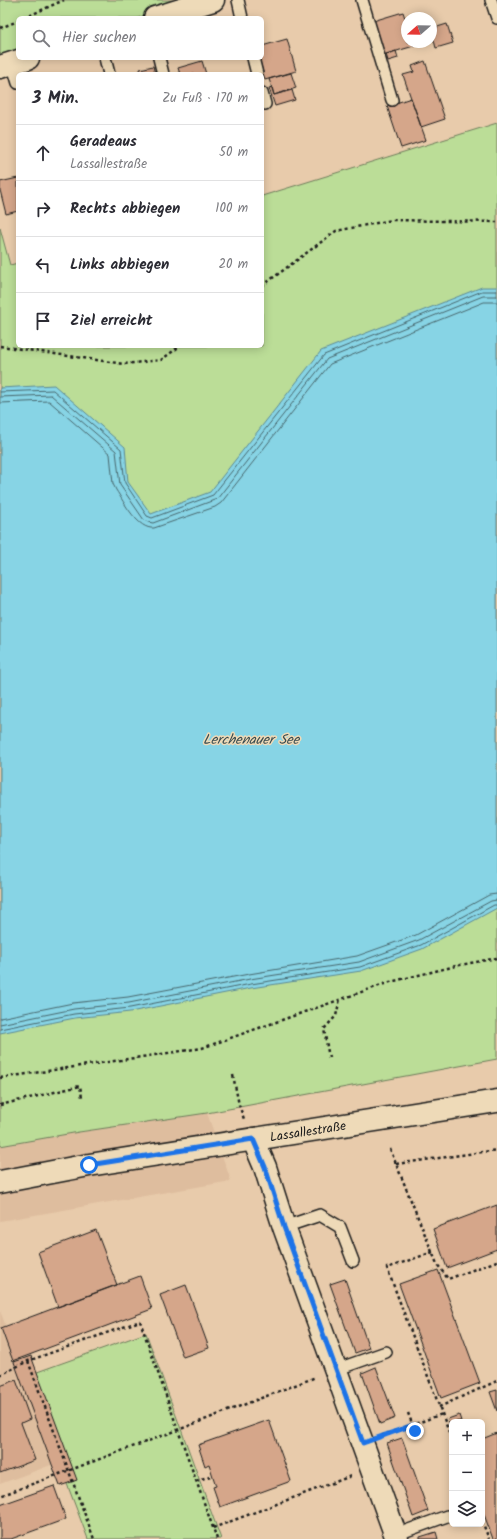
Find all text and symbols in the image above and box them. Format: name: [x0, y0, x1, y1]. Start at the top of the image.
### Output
north arrow: [401, 12, 437, 48]
search box: [16, 16, 264, 60]
text: Hier suchen: [62, 26, 136, 50]
icon: search: [30, 27, 52, 49]
text: 3 Min.: [32, 85, 79, 112]
text: Zu Fuß · 170 m: [162, 88, 248, 109]
text: Geradeaus: [70, 130, 137, 154]
icon: ahead: [32, 142, 54, 164]
text: 50 m: [219, 142, 248, 163]
text: Lassallestraße: [70, 154, 147, 175]
text: Rechts abbiegen: [70, 197, 180, 221]
icon: right: [32, 198, 54, 220]
text: 100 m: [215, 198, 248, 219]
text: Links abbiegen: [70, 253, 169, 277]
icon: left: [32, 254, 54, 276]
text: 20 m: [218, 254, 248, 275]
text: Ziel erreicht: [70, 309, 153, 333]
icon: arrive: [32, 310, 54, 332]
water label: Lerchenauer See: [203, 729, 301, 751]
street label: Lassallestraße: [268, 1116, 348, 1149]
route start: [80, 1156, 98, 1174]
map controls: [449, 1419, 485, 1527]
button: +: [449, 1419, 485, 1455]
route end: [406, 1422, 424, 1440]
button: −: [449, 1455, 485, 1491]
button: layers: [449, 1491, 485, 1527]

